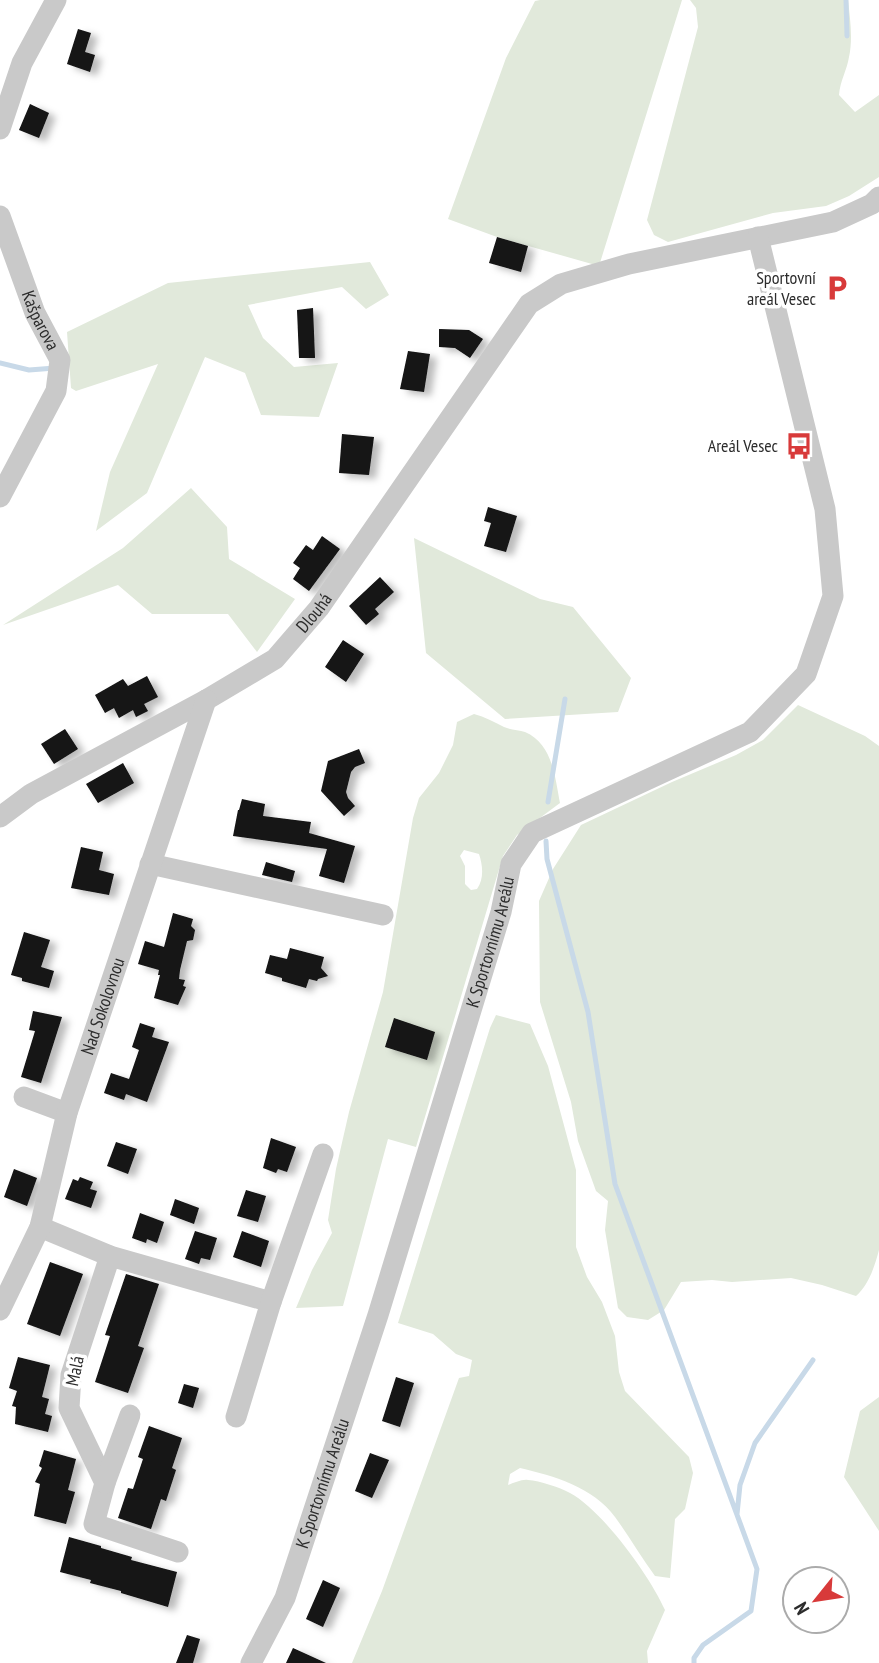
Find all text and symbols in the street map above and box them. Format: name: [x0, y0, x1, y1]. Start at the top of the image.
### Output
place label: Sportovní areál Vesec: [747, 266, 817, 310]
parking icon: Sportovní areál Vesec: [822, 273, 852, 303]
street label: Kašparova: [17, 287, 65, 354]
bus stop icon: Areál Vesec: [784, 431, 814, 461]
place label: Areál Vesec: [708, 434, 779, 457]
street label: Dlouhá: [291, 589, 337, 637]
street label: K Sportovnímu Areálu: [461, 874, 519, 1010]
street label: Nad Sokolovnou: [75, 955, 129, 1058]
street label: Malá: [60, 1354, 89, 1388]
street label: K Sportovnímu Areálu: [290, 1415, 354, 1551]
north arrow: [781, 1565, 851, 1635]
text: N: [788, 1598, 814, 1619]

